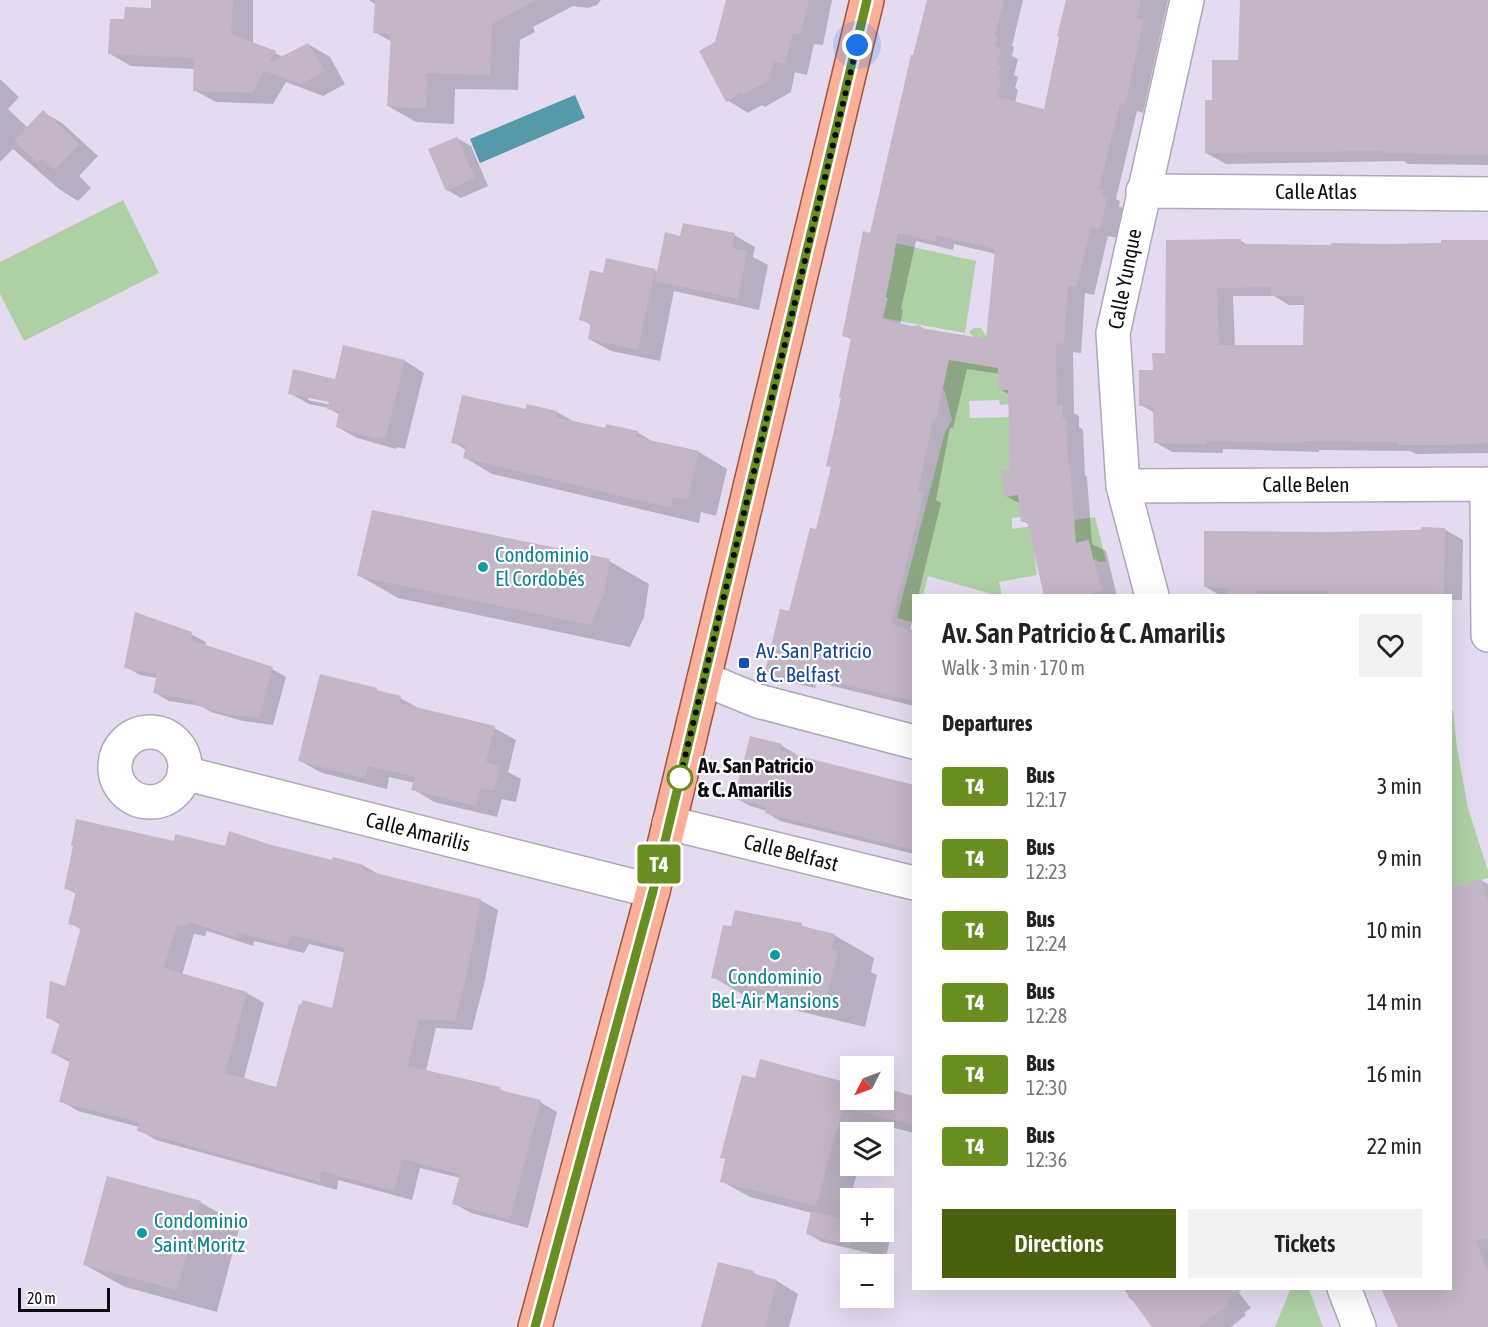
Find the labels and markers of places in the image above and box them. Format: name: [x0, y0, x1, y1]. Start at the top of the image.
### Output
place label: Condominio El Cordobés: [495, 542, 589, 590]
marker: Condominio El Cordobés: [476, 560, 490, 574]
place label: Av. San Patricio & C. Belfast: [756, 638, 872, 686]
marker: Av. San Patricio & C. Belfast: [737, 656, 751, 670]
place label: Av. San Patricio & C. Amarilis: [697, 753, 814, 801]
marker: Av. San Patricio & C. Amarilis: [667, 765, 693, 791]
marker: Condominio Bel-Air Mansions: [768, 948, 782, 962]
place label: Condominio Bel-Air Mansions: [711, 964, 839, 1012]
place label: Condominio Saint Moritz: [154, 1208, 248, 1256]
marker: Condominio Saint Moritz: [135, 1226, 149, 1240]

